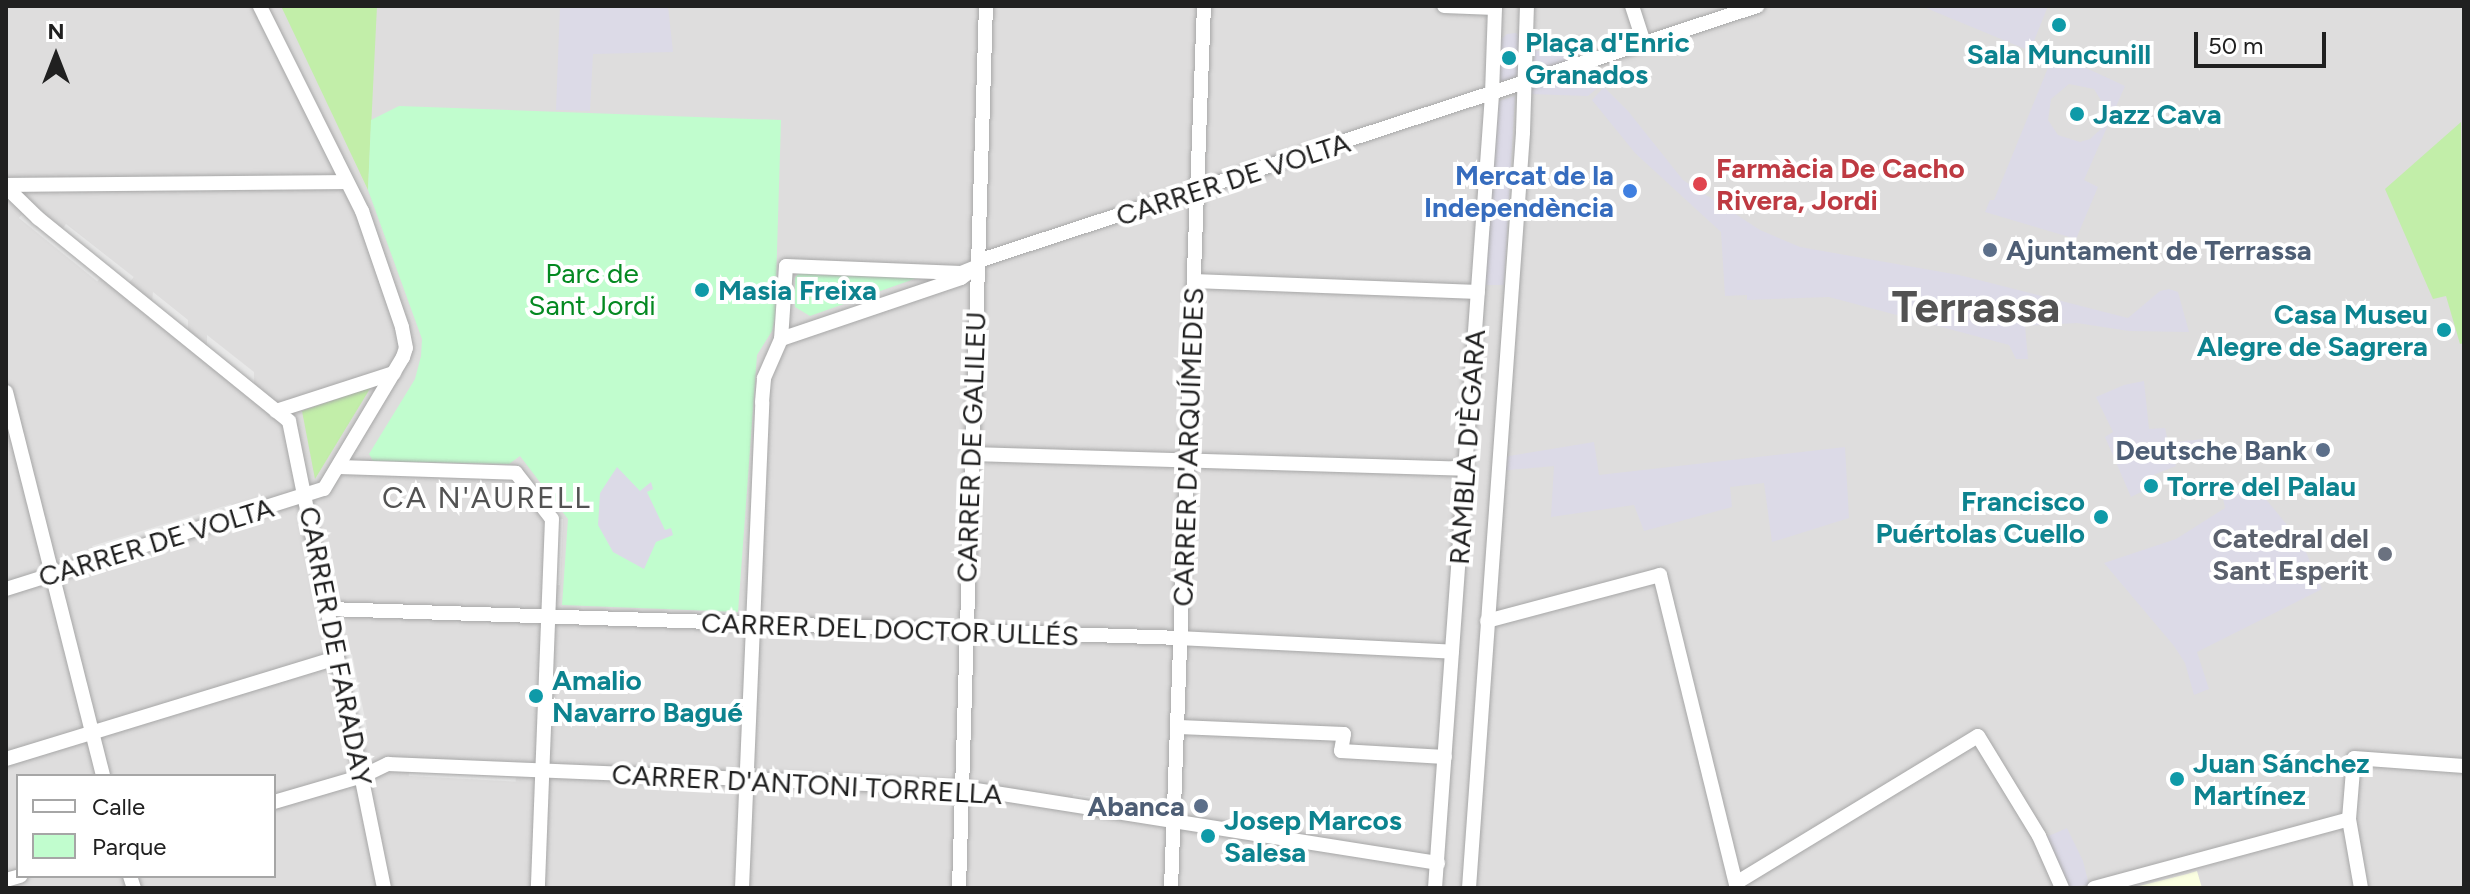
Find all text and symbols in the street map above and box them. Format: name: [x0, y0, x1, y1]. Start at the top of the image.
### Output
north arrow: [16, 16, 96, 96]
marker: Sala Muncunill: [2050, 16, 2068, 34]
scale bar: [2198, 16, 2330, 66]
text: N: [47, 18, 65, 45]
place label: Plaça d'Enric Granados: [1525, 25, 1690, 91]
text: 50 m: [2208, 31, 2264, 60]
place label: Sala Muncunill: [1967, 37, 2151, 71]
marker: Plaça d'Enric Granados: [1500, 49, 1518, 67]
place label: Jazz Cava: [2093, 97, 2222, 131]
marker: Jazz Cava: [2068, 105, 2086, 123]
street label: CARRER DE VOLTA: [1112, 125, 1354, 233]
place label: Farmàcia De Cacho Rivera, Jordi: [1716, 151, 1965, 217]
place label: Mercat de la Independència: [1424, 158, 1614, 224]
marker: Farmàcia De Cacho Rivera, Jordi: [1691, 175, 1709, 193]
marker: Mercat de la Independència: [1621, 182, 1639, 200]
place label: Ajuntament de Terrassa: [2006, 233, 2312, 267]
marker: Ajuntament de Terrassa: [1981, 241, 1999, 259]
park label: Parc de Sant Jordi: [528, 256, 656, 322]
place label: Masia Freixa: [718, 273, 877, 307]
marker: Masia Freixa: [693, 281, 711, 299]
district label: Terrassa: [1892, 281, 2060, 333]
street label: CARRER D'ARQUÍMEDES: [1166, 287, 1210, 607]
place label: Casa Museu Alegre de Sagrera: [2197, 297, 2428, 363]
street label: CARRER DE GALILEU: [949, 311, 993, 583]
marker: Casa Museu Alegre de Sagrera: [2435, 321, 2453, 339]
street label: RAMBLA D'ÈGARA: [1442, 328, 1492, 566]
place label: Deutsche Bank: [2115, 433, 2307, 467]
marker: Deutsche Bank: [2314, 441, 2332, 459]
place label: Torre del Palau: [2167, 469, 2356, 503]
marker: Torre del Palau: [2142, 477, 2160, 495]
district label: CA N'AURELL: [382, 480, 592, 516]
place label: Francisco Puértolas Cuello: [1876, 484, 2085, 550]
street label: CARRER DE VOLTA: [34, 490, 278, 594]
street label: CARRER DE FARADAY: [292, 504, 380, 788]
marker: Francisco Puértolas Cuello: [2092, 508, 2110, 526]
place label: Catedral del Sant Esperit: [2212, 521, 2369, 587]
marker: Catedral del Sant Esperit: [2376, 545, 2394, 563]
street label: CARRER DEL DOCTOR ULLÉS: [701, 606, 1079, 652]
place label: Amalio Navarro Bagué: [552, 663, 743, 729]
marker: Amalio Navarro Bagué: [527, 687, 545, 705]
place label: Juan Sánchez Martínez: [2193, 746, 2370, 812]
street label: CARRER D'ANTONI TORRELLA: [611, 757, 1003, 811]
marker: Juan Sánchez Martínez: [2168, 770, 2186, 788]
legend: [16, 774, 276, 878]
place label: Abanca: [1087, 789, 1185, 823]
text: Calle: [92, 792, 145, 821]
marker: Abanca: [1192, 797, 1210, 815]
place label: Josep Marcos Salesa: [1224, 803, 1402, 869]
marker: Josep Marcos Salesa: [1199, 827, 1217, 845]
text: Parque: [92, 832, 166, 861]

